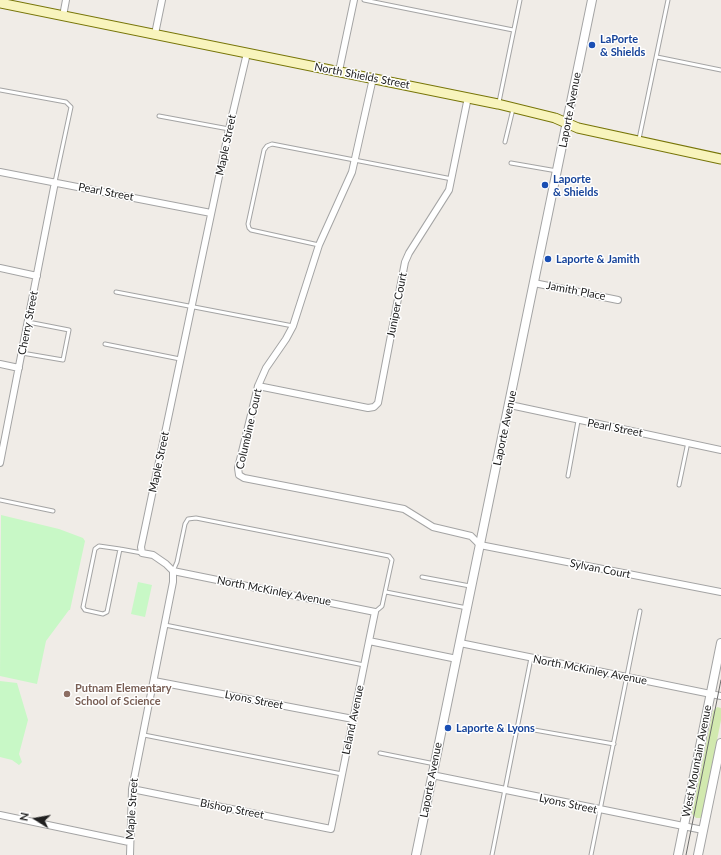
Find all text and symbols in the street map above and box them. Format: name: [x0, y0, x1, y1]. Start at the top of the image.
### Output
place label: LaPorte & Shields: [600, 32, 645, 58]
marker: LaPorte & Shields: [587, 40, 597, 50]
street label: North Shields Street: [313, 60, 411, 92]
street label: Laporte Avenue: [556, 71, 584, 149]
street label: Maple Street: [213, 113, 239, 177]
place label: Laporte & Shields: [553, 172, 598, 198]
street label: Pearl Street: [77, 180, 135, 204]
marker: Laporte & Shields: [540, 180, 550, 190]
place label: Laporte & Jamith: [556, 252, 640, 266]
marker: Laporte & Jamith: [543, 254, 553, 264]
street label: Juniper Court: [384, 271, 410, 339]
street label: Jamith Place: [545, 279, 607, 303]
street label: Cherry Street: [15, 290, 41, 356]
street label: Columbine Court: [233, 387, 265, 471]
street label: Laporte Avenue: [491, 389, 519, 467]
street label: Pearl Street: [586, 416, 644, 440]
street label: Maple Street: [146, 430, 172, 494]
street label: Sylvan Court: [569, 557, 631, 581]
street label: North McKinley Avenue: [216, 573, 332, 609]
street label: North McKinley Avenue: [532, 652, 648, 688]
place label: Putnam Elementary School of Science: [75, 681, 171, 707]
street label: Leland Avenue: [339, 684, 367, 756]
street label: Lyons Street: [224, 688, 284, 712]
marker: Putnam Elementary School of Science: [62, 689, 72, 699]
street label: West Mountain Avenue: [680, 704, 714, 818]
place label: Laporte & Lyons: [456, 721, 535, 735]
marker: Laporte & Lyons: [443, 723, 453, 733]
street label: Laporte Avenue: [417, 741, 445, 819]
street label: Maple Street: [123, 778, 141, 840]
street label: Lyons Street: [538, 791, 598, 817]
street label: Bishop Street: [199, 796, 265, 822]
north arrow: [16, 799, 56, 839]
text: N: [17, 811, 31, 822]

